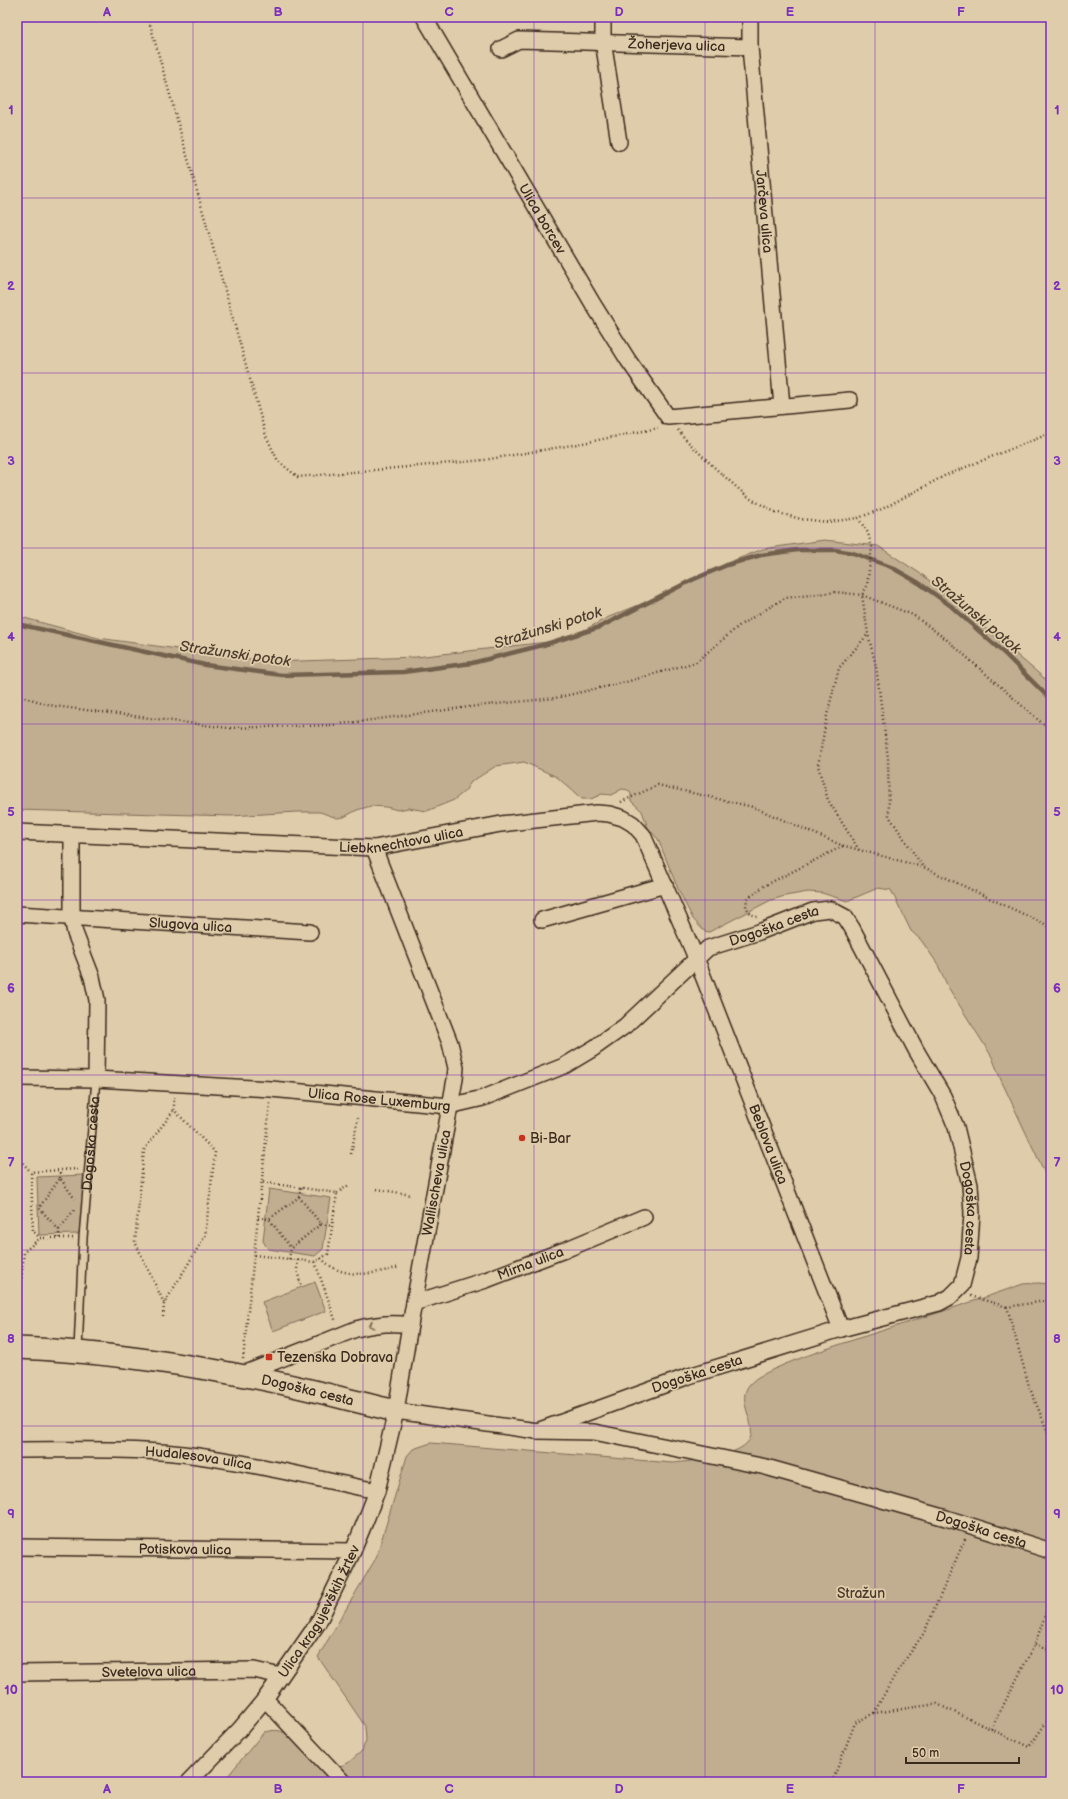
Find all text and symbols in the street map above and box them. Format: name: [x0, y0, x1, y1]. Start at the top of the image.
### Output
text: A: [102, 4, 111, 20]
text: B: [273, 4, 283, 20]
text: C: [444, 4, 454, 20]
text: D: [614, 4, 624, 20]
text: E: [786, 4, 795, 20]
text: F: [957, 4, 965, 20]
street label: Žoherjeva ulica: [627, 34, 726, 55]
text: 1: [8, 102, 14, 118]
text: 1: [1054, 102, 1060, 118]
street label: Jarčeva ulica: [752, 169, 777, 254]
street label: Ulica borcev: [515, 180, 570, 257]
text: 2: [7, 278, 15, 294]
text: 2: [1053, 278, 1061, 294]
text: 3: [7, 453, 15, 469]
text: 3: [1053, 453, 1061, 469]
water label: Stražunski potok: [927, 572, 1025, 659]
water label: Stražunski potok: [492, 602, 605, 653]
text: 4: [7, 629, 15, 645]
text: 4: [1053, 629, 1061, 645]
water label: Stražunski potok: [178, 637, 292, 671]
text: 5: [7, 804, 15, 820]
text: 5: [1053, 804, 1061, 820]
street label: Liebknechtova ulica: [339, 823, 464, 856]
street label: Dogoška cesta: [727, 902, 820, 949]
street label: Slugova ulica: [149, 914, 233, 936]
text: 6: [7, 980, 15, 996]
text: 6: [1053, 980, 1061, 996]
street label: Ulica Rose Luxemburg: [307, 1084, 451, 1115]
street label: Dogoška cesta: [78, 1095, 103, 1191]
street label: Beblova ulica: [745, 1102, 792, 1187]
street label: Wallischeva ulica: [418, 1128, 454, 1237]
place label: Bi-Bar: [530, 1130, 572, 1147]
marker: Bi-Bar: [517, 1133, 527, 1143]
text: 7: [7, 1155, 15, 1171]
text: 7: [1053, 1155, 1061, 1171]
street label: Dogoška cesta: [956, 1159, 981, 1256]
street label: Mirna ulica: [495, 1243, 566, 1283]
one-way arrow: [368, 1321, 375, 1329]
text: 8: [7, 1331, 15, 1347]
text: 8: [1053, 1331, 1061, 1347]
place label: Tezenska Dobrava: [277, 1349, 393, 1366]
street label: Dogoška cesta: [649, 1351, 745, 1397]
marker: Tezenska Dobrava: [264, 1352, 274, 1362]
street label: Dogoška cesta: [260, 1371, 356, 1409]
street label: Hudalesova ulica: [145, 1442, 254, 1473]
text: 9: [7, 1506, 15, 1522]
text: 9: [1053, 1506, 1061, 1522]
street label: Dogoška cesta: [934, 1507, 1029, 1551]
street label: Potiskova ulica: [138, 1540, 232, 1558]
street label: Ulica kragujevških žrtev: [274, 1542, 363, 1681]
park label: Stražun: [837, 1585, 885, 1602]
street label: Svetelova ulica: [102, 1662, 196, 1680]
text: 10: [4, 1682, 18, 1698]
text: 10: [1050, 1682, 1064, 1698]
scale bar: [906, 1739, 1019, 1765]
text: 50 m: [912, 1746, 939, 1761]
text: A: [102, 1781, 111, 1797]
text: B: [273, 1781, 283, 1797]
text: C: [444, 1781, 454, 1797]
text: D: [614, 1781, 624, 1797]
text: E: [786, 1781, 795, 1797]
text: F: [957, 1781, 965, 1797]

